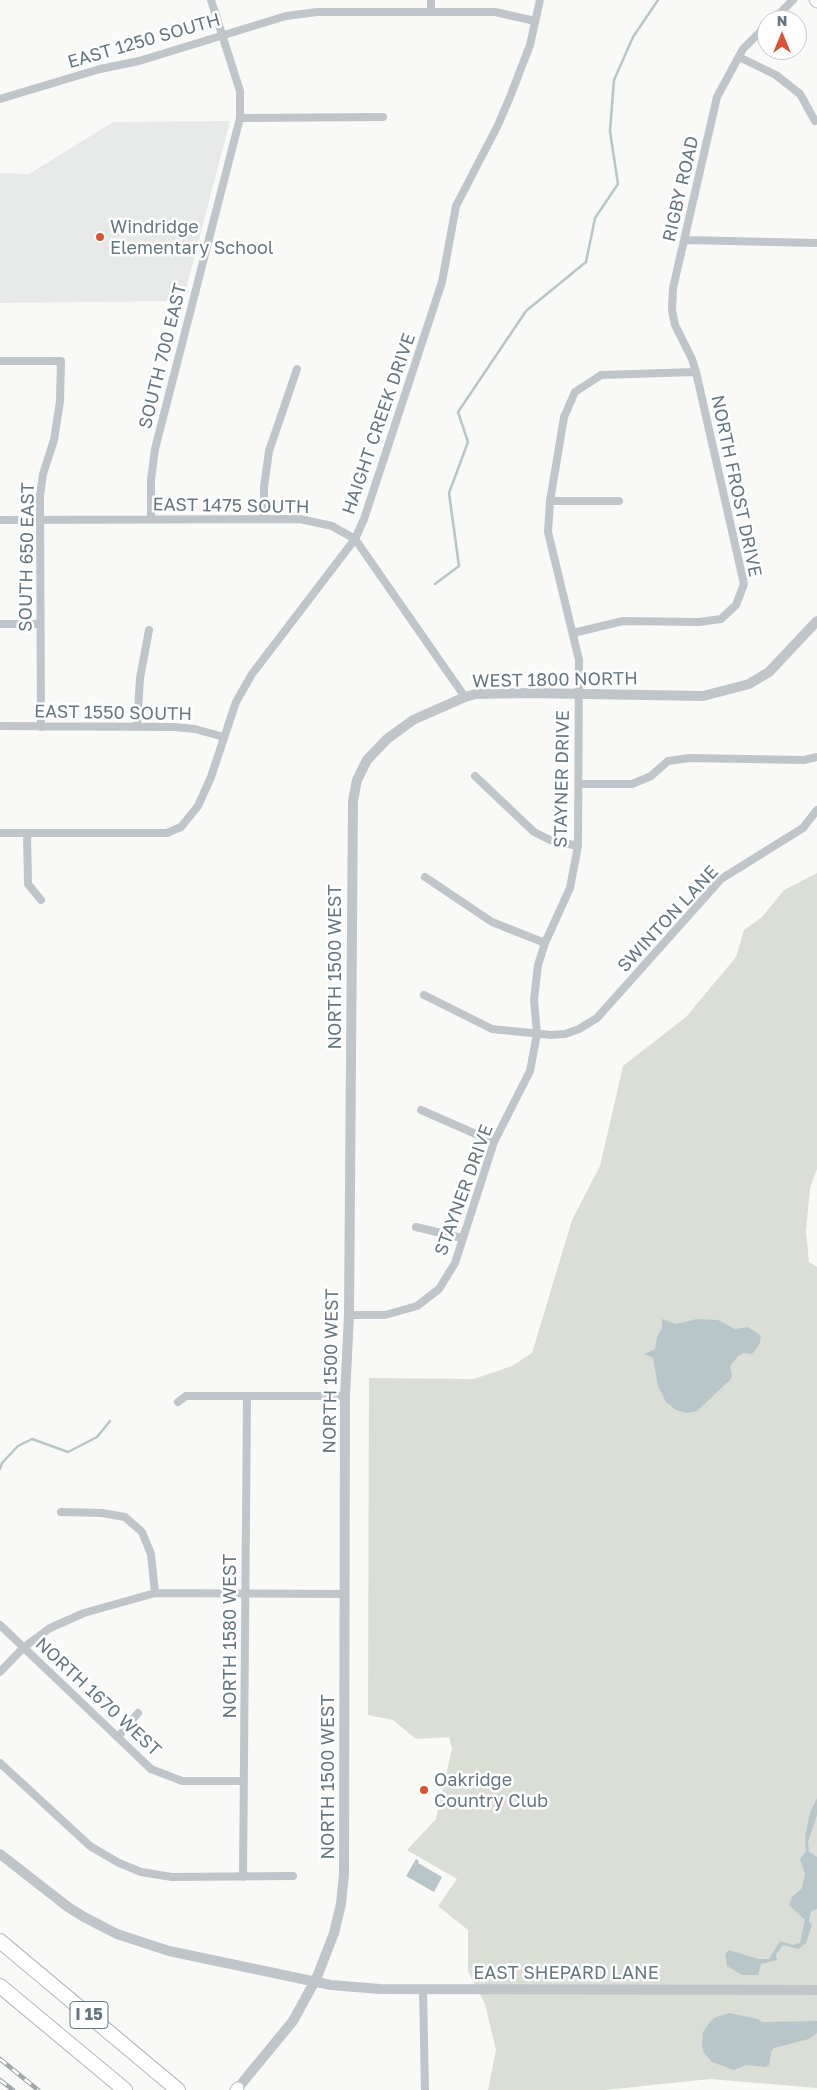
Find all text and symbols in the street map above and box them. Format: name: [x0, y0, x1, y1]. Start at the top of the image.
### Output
street label: EAST 1250 SOUTH: [65, 9, 223, 73]
north arrow: [757, 10, 807, 60]
text: N: [777, 12, 787, 29]
street label: RIGBY ROAD: [658, 134, 704, 244]
place label: Windridge Elementary School: [110, 216, 274, 258]
marker: Windridge Elementary School: [94, 231, 106, 243]
street label: SOUTH 700 EAST: [134, 281, 192, 431]
street label: HAIGHT CREEK DRIVE: [338, 331, 420, 517]
street label: NORTH FROST DRIVE: [706, 393, 766, 579]
street label: SOUTH 650 EAST: [15, 482, 39, 632]
street label: EAST 1475 SOUTH: [152, 494, 310, 518]
street label: WEST 1800 NORTH: [472, 668, 638, 692]
street label: EAST 1550 SOUTH: [34, 701, 192, 725]
street label: STAYNER DRIVE: [550, 710, 574, 848]
street label: SWINTON LANE: [613, 861, 723, 977]
street label: NORTH 1500 WEST: [324, 884, 346, 1050]
street label: STAYNER DRIVE: [430, 1122, 498, 1258]
street label: NORTH 1500 WEST: [319, 1288, 343, 1454]
street label: NORTH 1580 WEST: [219, 1554, 241, 1718]
street label: NORTH 1670 WEST: [31, 1633, 165, 1761]
street label: NORTH 1500 WEST: [317, 1694, 339, 1860]
place label: Oakridge Country Club: [434, 1769, 548, 1812]
marker: Oakridge Country Club: [418, 1784, 430, 1796]
street label: EAST SHEPARD LANE: [473, 1962, 659, 1984]
road number: I 15: [70, 2002, 108, 2028]

